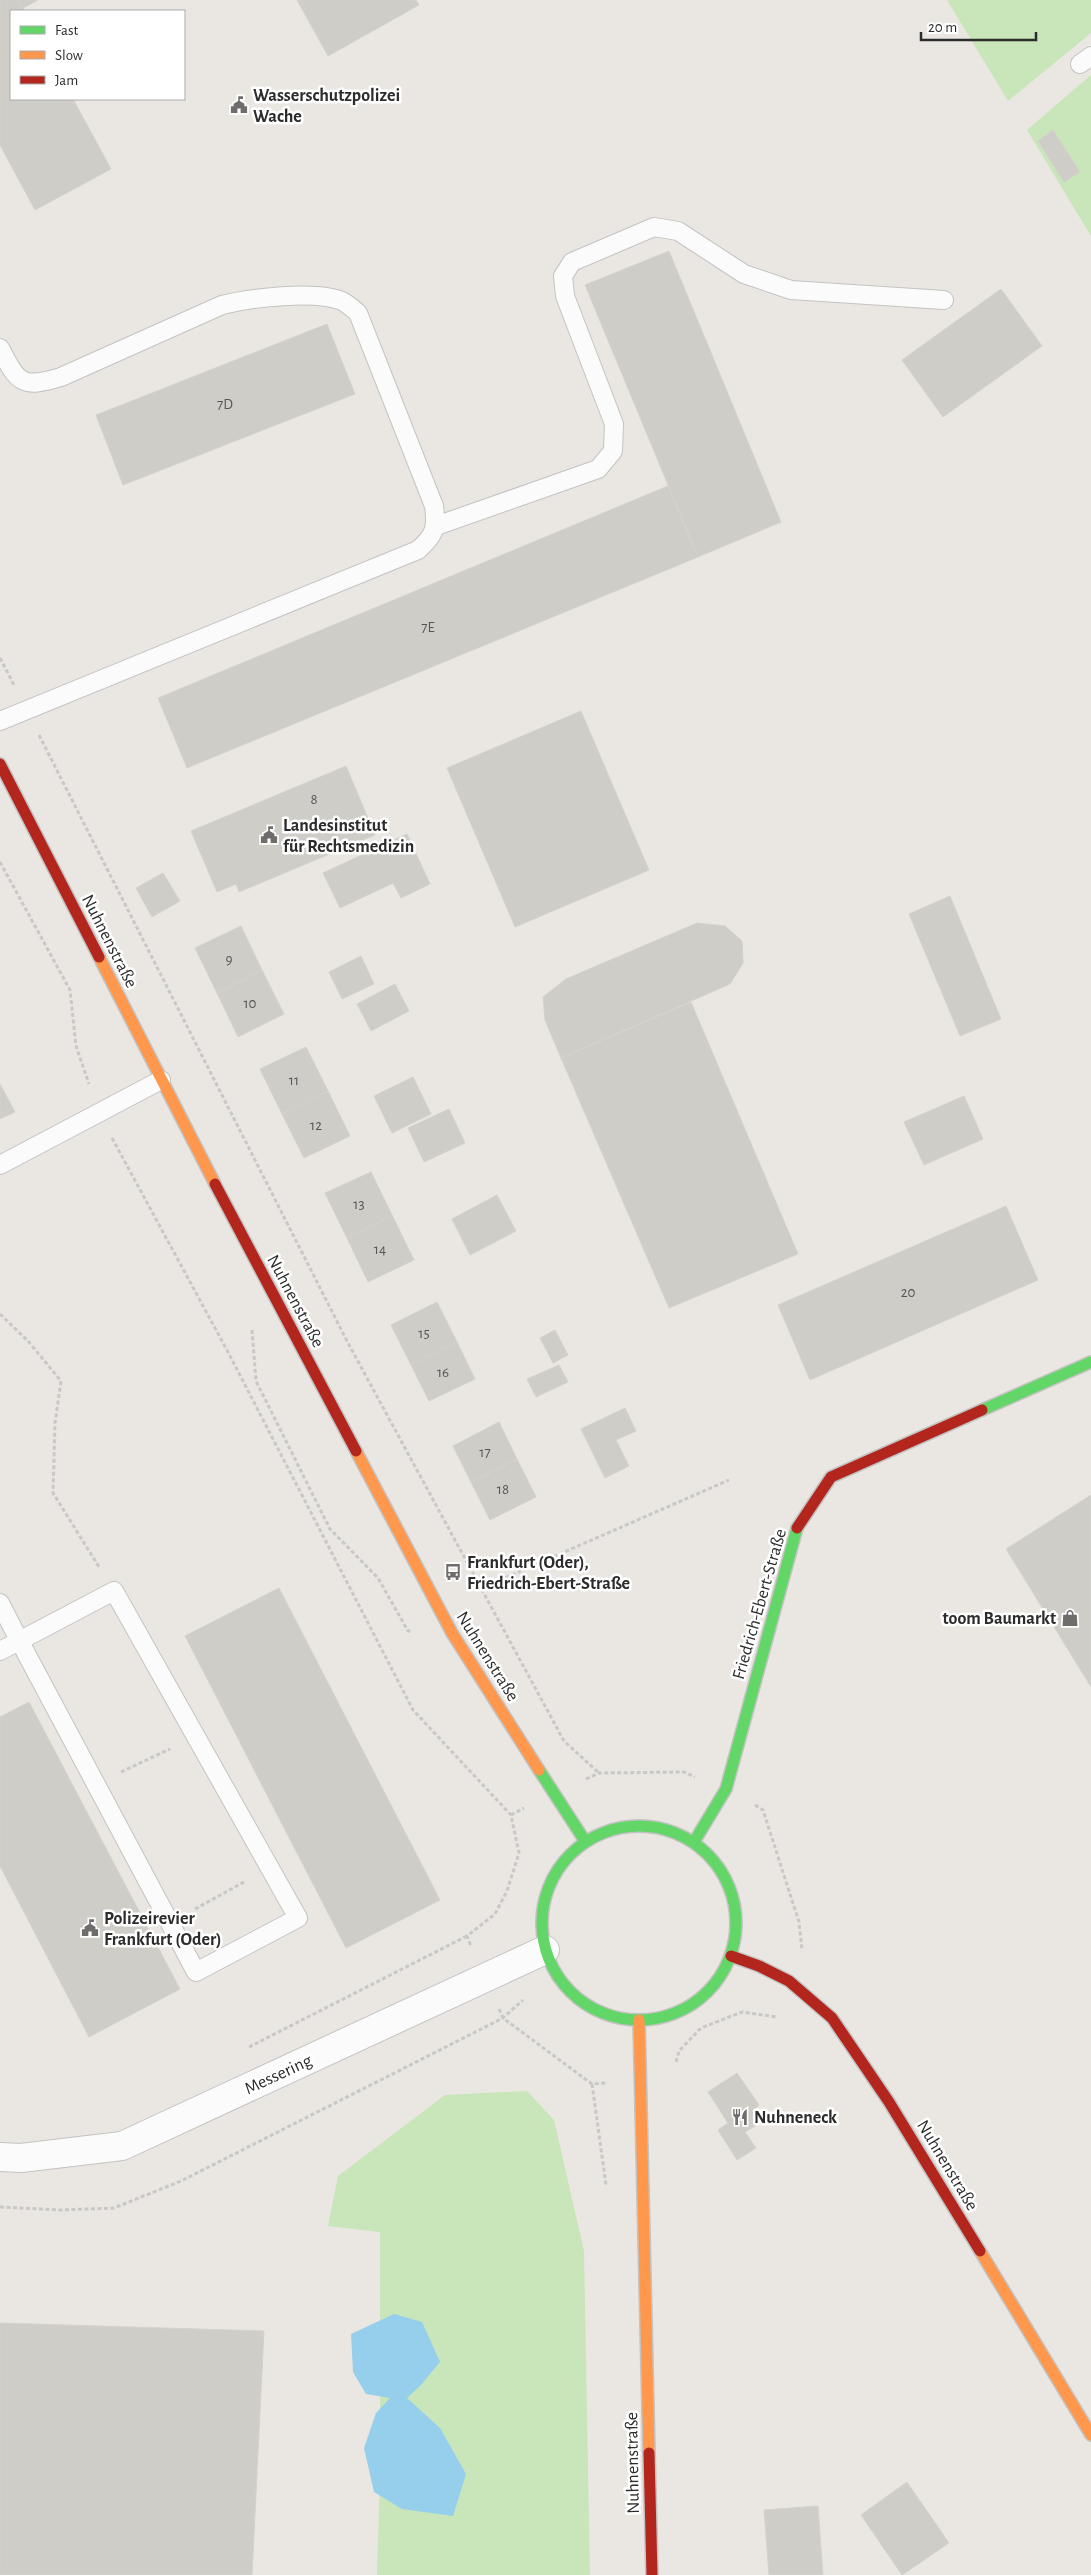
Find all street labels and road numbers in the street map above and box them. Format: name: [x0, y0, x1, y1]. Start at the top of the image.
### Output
street label: Nuhnenstraße: [78, 892, 140, 991]
street label: Nuhnenstraße: [263, 1252, 327, 1351]
street label: Friedrich-Ebert-Straße: [730, 1527, 790, 1682]
street label: Nuhnenstraße: [452, 1609, 522, 1705]
street label: Messering: [242, 2051, 315, 2098]
street label: Nuhnenstraße: [913, 2117, 981, 2214]
street label: Nuhnenstraße: [623, 2412, 643, 2514]

